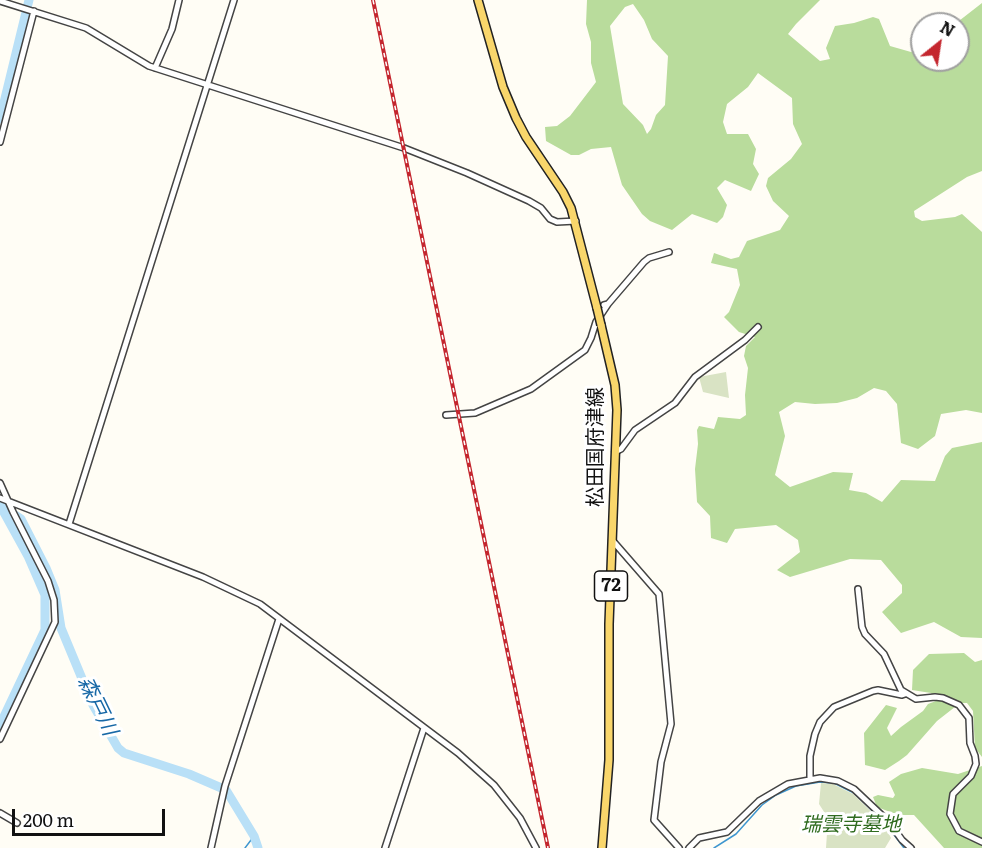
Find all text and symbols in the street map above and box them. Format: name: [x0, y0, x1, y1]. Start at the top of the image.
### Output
north arrow: [910, 12, 970, 72]
text: N: [936, 14, 960, 42]
street label: 松田国府津線: [584, 387, 608, 507]
road number: 72: [594, 571, 628, 601]
water label: 森戸川: [72, 672, 122, 740]
scale bar: [15, 797, 168, 835]
text: 200 m: [23, 806, 74, 833]
park label: 瑞雲寺墓地: [801, 813, 901, 837]

